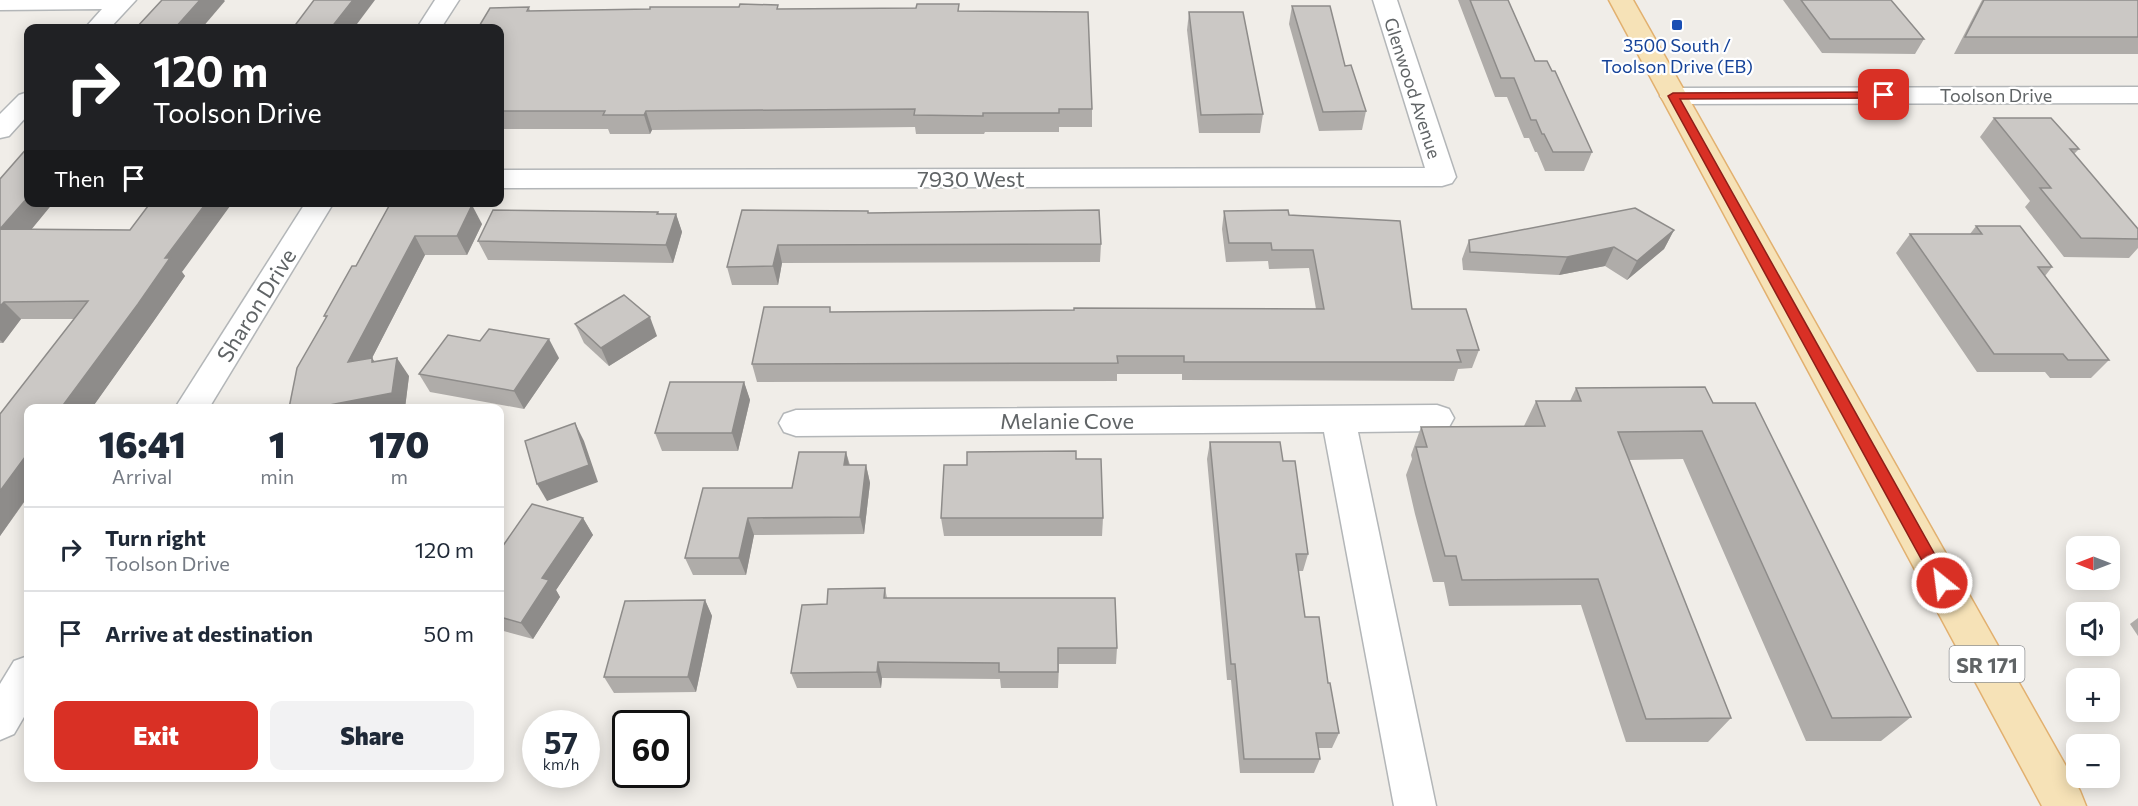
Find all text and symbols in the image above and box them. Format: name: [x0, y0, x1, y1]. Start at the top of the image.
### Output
street label: Glenwood Avenue: [1380, 15, 1446, 161]
marker: 3500 South / Toolson Drive (EB): [1670, 18, 1684, 32]
place label: 3500 South / Toolson Drive (EB): [1601, 34, 1753, 77]
text: 120 m: [153, 44, 268, 96]
icon: right: [54, 48, 132, 126]
pin: [1858, 69, 1909, 120]
icon: arrive: [1867, 78, 1900, 111]
street label: Toolson Drive: [1940, 84, 2052, 106]
text: Toolson Drive: [153, 96, 322, 129]
icon: arrive: [117, 162, 150, 195]
text: Then: [54, 165, 105, 192]
street label: 7930 West: [917, 165, 1025, 192]
street label: Sharon Drive: [210, 243, 302, 367]
street label: Melanie Cove: [1000, 407, 1134, 434]
text: 16:41: [98, 421, 186, 465]
text: 1: [269, 421, 286, 465]
text: 170: [369, 421, 430, 465]
text: Arrival: [112, 464, 172, 488]
text: min: [260, 464, 294, 488]
text: m: [390, 464, 408, 488]
text: Turn right: [105, 524, 206, 551]
icon: right: [54, 533, 87, 566]
text: 120 m: [415, 536, 474, 563]
north arrow: [2066, 536, 2120, 590]
map controls: [2066, 536, 2120, 788]
text: Toolson Drive: [105, 551, 230, 575]
position arrow: [1910, 551, 1974, 615]
button: sound: [2066, 602, 2120, 656]
icon: arrive: [54, 617, 87, 650]
text: Arrive at destination: [105, 620, 313, 647]
text: 50 m: [424, 620, 474, 647]
road number: SR 171: [1950, 646, 2024, 682]
button: +: [2066, 668, 2120, 722]
button: Exit: [54, 701, 258, 770]
button: Share: [270, 701, 474, 770]
speed limit sign: 60: [612, 710, 690, 788]
text: 57: [544, 723, 578, 760]
button: −: [2066, 734, 2120, 788]
text: km/h: [543, 755, 579, 773]

